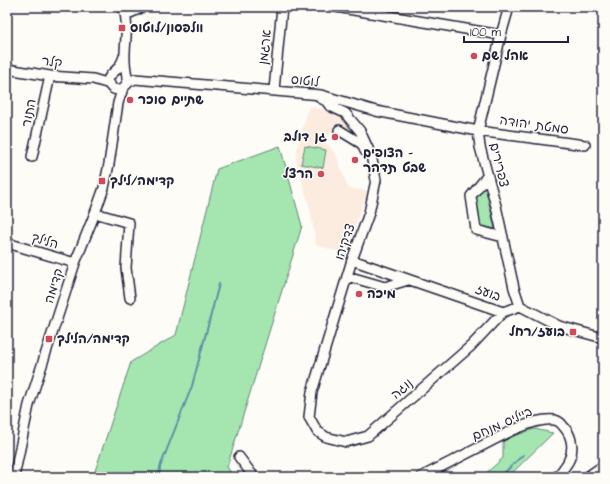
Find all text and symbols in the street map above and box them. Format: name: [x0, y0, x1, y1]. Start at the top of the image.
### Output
scale bar: [464, 18, 568, 44]
place label: וולפסון/לוטוס: [130, 19, 203, 37]
marker: וולפסון/לוטוס: [117, 23, 127, 33]
text: 100 m: [470, 24, 501, 41]
street label: ארגמן: [254, 28, 276, 66]
place label: אהל שם: [482, 47, 528, 65]
marker: אהל שם: [469, 51, 479, 61]
street label: קלר: [41, 52, 63, 72]
street label: לוטוס: [290, 71, 321, 92]
place label: שתיים סוכר: [138, 91, 204, 109]
marker: שתיים סוכר: [125, 95, 135, 105]
street label: התור: [17, 97, 41, 129]
street label: סמטת יהודה: [498, 111, 570, 139]
place label: גן דולב: [283, 128, 328, 146]
marker: גן דולב: [330, 132, 340, 142]
street label: צפרירים: [485, 141, 513, 189]
place label: הצופים - שבט תדהר: [363, 144, 426, 177]
marker: הצופים - שבט תדהר: [350, 155, 360, 165]
place label: הרצל: [283, 165, 313, 183]
marker: הרצל: [316, 169, 326, 179]
place label: קדימה/לילך: [110, 172, 174, 190]
marker: קדימה/לילך: [97, 176, 107, 186]
street label: צדקיהו: [330, 221, 360, 263]
street label: הלילך: [29, 228, 61, 254]
street label: קדימה: [40, 266, 68, 306]
street label: בועז: [473, 280, 503, 306]
place label: מיכה: [367, 285, 396, 303]
marker: מיכה: [354, 289, 364, 299]
place label: בועז/רחל: [509, 323, 565, 341]
marker: בועז/רחל: [568, 327, 578, 337]
place label: קדימה/הלילך: [57, 330, 130, 348]
marker: קדימה/הלילך: [44, 334, 54, 344]
street label: נוגה: [387, 374, 417, 404]
street label: בייליס מנחם: [469, 403, 535, 445]

